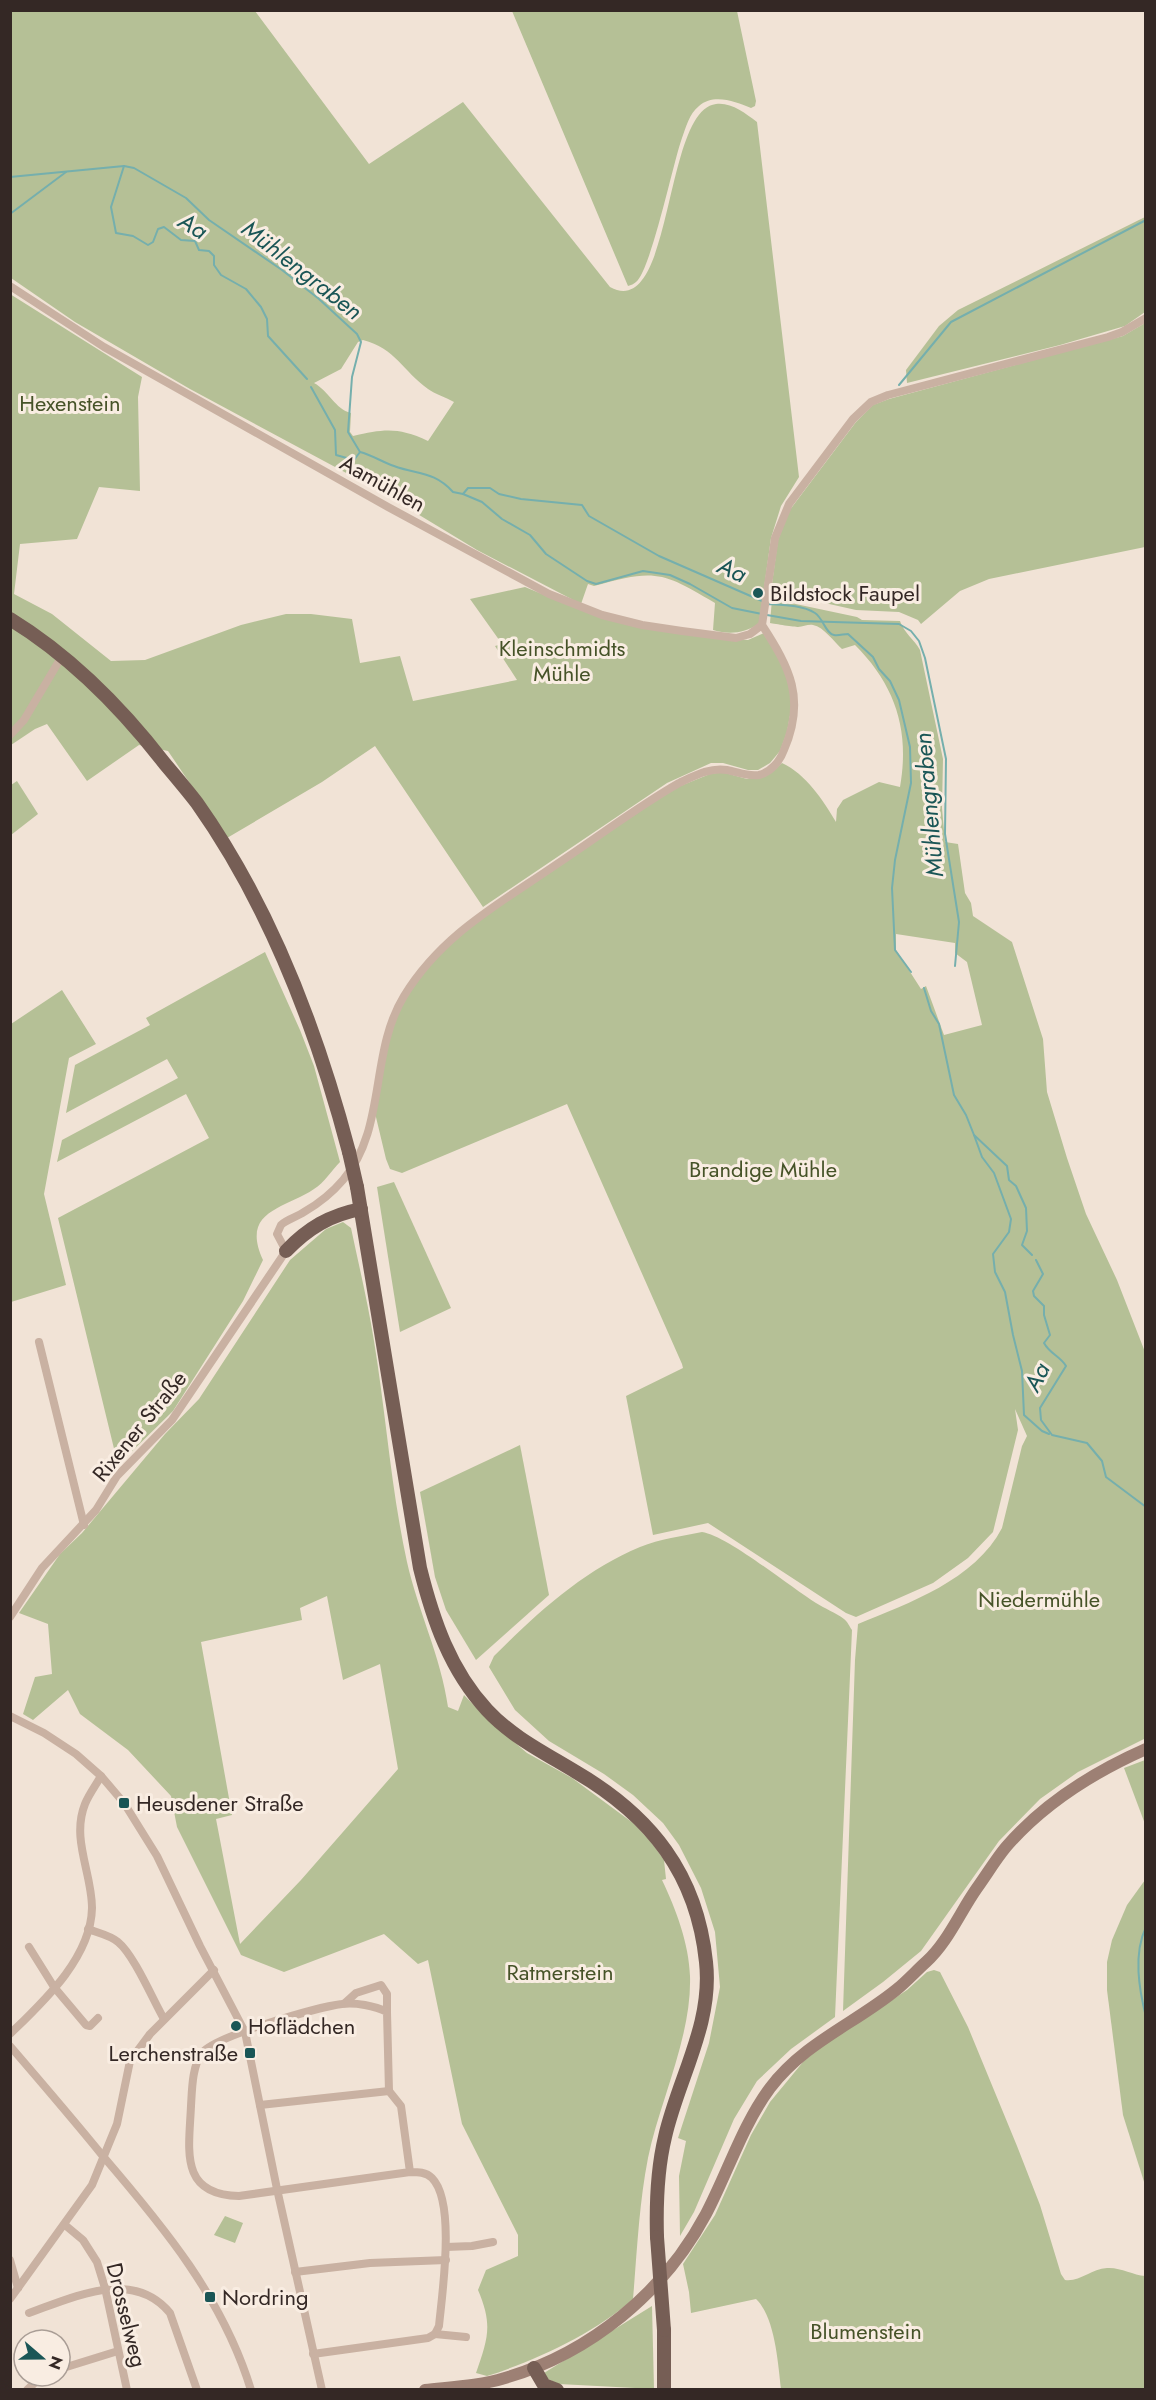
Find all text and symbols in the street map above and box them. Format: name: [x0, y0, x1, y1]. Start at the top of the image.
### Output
water label: Aa: [171, 203, 215, 248]
water label: Mühlengraben: [234, 211, 370, 328]
park label: Hexenstein: [19, 387, 121, 419]
street label: Aamühlen: [334, 446, 432, 520]
water label: Aa: [711, 547, 752, 591]
place label: Bildstock Faupel: [770, 577, 920, 609]
marker: Bildstock Faupel: [751, 586, 765, 600]
park label: Kleinschmidts Mühle: [499, 632, 625, 689]
water label: Mühlengraben: [905, 731, 952, 879]
park label: Brandige Mühle: [689, 1153, 837, 1185]
water label: Aa: [1014, 1356, 1059, 1398]
street label: Rixener Straße: [84, 1364, 194, 1488]
park label: Niedermühle: [978, 1583, 1100, 1615]
place label: Heusdener Straße: [136, 1787, 304, 1819]
marker: Heusdener Straße: [117, 1796, 131, 1810]
park label: Ratmerstein: [507, 1956, 613, 1988]
place label: Hoflädchen: [248, 2010, 355, 2042]
marker: Hoflädchen: [229, 2019, 243, 2033]
place label: Lerchenstraße: [109, 2037, 238, 2069]
marker: Lerchenstraße: [243, 2046, 257, 2060]
street label: Drosselweg: [99, 2259, 155, 2371]
place label: Nordring: [222, 2281, 309, 2313]
marker: Nordring: [203, 2290, 217, 2304]
park label: Blumenstein: [810, 2315, 922, 2347]
north arrow: [12, 2328, 72, 2388]
text: N: [43, 2353, 69, 2373]

